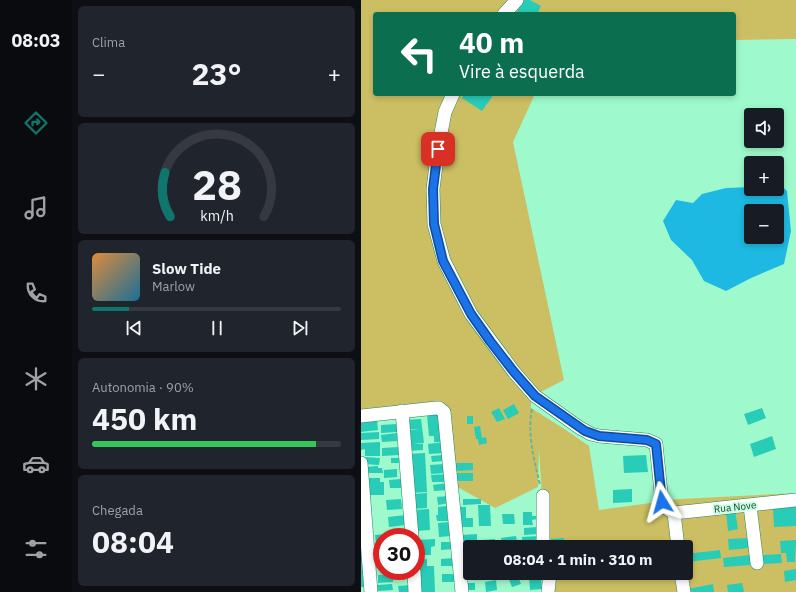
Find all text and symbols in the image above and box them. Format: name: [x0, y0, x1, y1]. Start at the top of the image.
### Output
text: 40 m: [459, 24, 524, 61]
icon: left: [393, 28, 445, 80]
text: 08:03: [11, 29, 61, 52]
text: Clima: [92, 34, 125, 51]
text: 23°: [191, 54, 242, 93]
text: −: [92, 59, 105, 88]
text: +: [328, 59, 341, 88]
text: Vire à esquerda: [459, 60, 585, 83]
map controls: [744, 108, 784, 244]
button: sound: [744, 108, 784, 148]
icon: directions: [22, 109, 50, 137]
pin: [421, 132, 455, 166]
icon: arrive: [427, 138, 449, 160]
button: +: [744, 156, 784, 196]
text: 28: [192, 157, 241, 211]
icon: music: [22, 194, 50, 222]
button: −: [744, 204, 784, 244]
text: km/h: [200, 205, 233, 224]
text: Slow Tide: [152, 259, 221, 278]
text: Marlow: [152, 278, 195, 295]
icon: phone: [22, 279, 50, 307]
icon: previous: [123, 317, 145, 339]
icon: pause: [206, 317, 228, 339]
icon: next: [289, 317, 311, 339]
icon: climate: [22, 365, 50, 393]
text: Autonomia · 90%: [92, 379, 194, 396]
text: 450 km: [92, 399, 197, 438]
icon: car: [22, 450, 50, 478]
position arrow: [641, 481, 683, 523]
street label: Rua Nove: [713, 498, 757, 516]
text: Chegada: [92, 502, 143, 519]
text: 08:04: [92, 522, 174, 561]
speed limit sign: 30: [373, 528, 425, 580]
icon: filters: [22, 535, 50, 563]
text: 08:04 · 1 min · 310 m: [504, 550, 652, 569]

